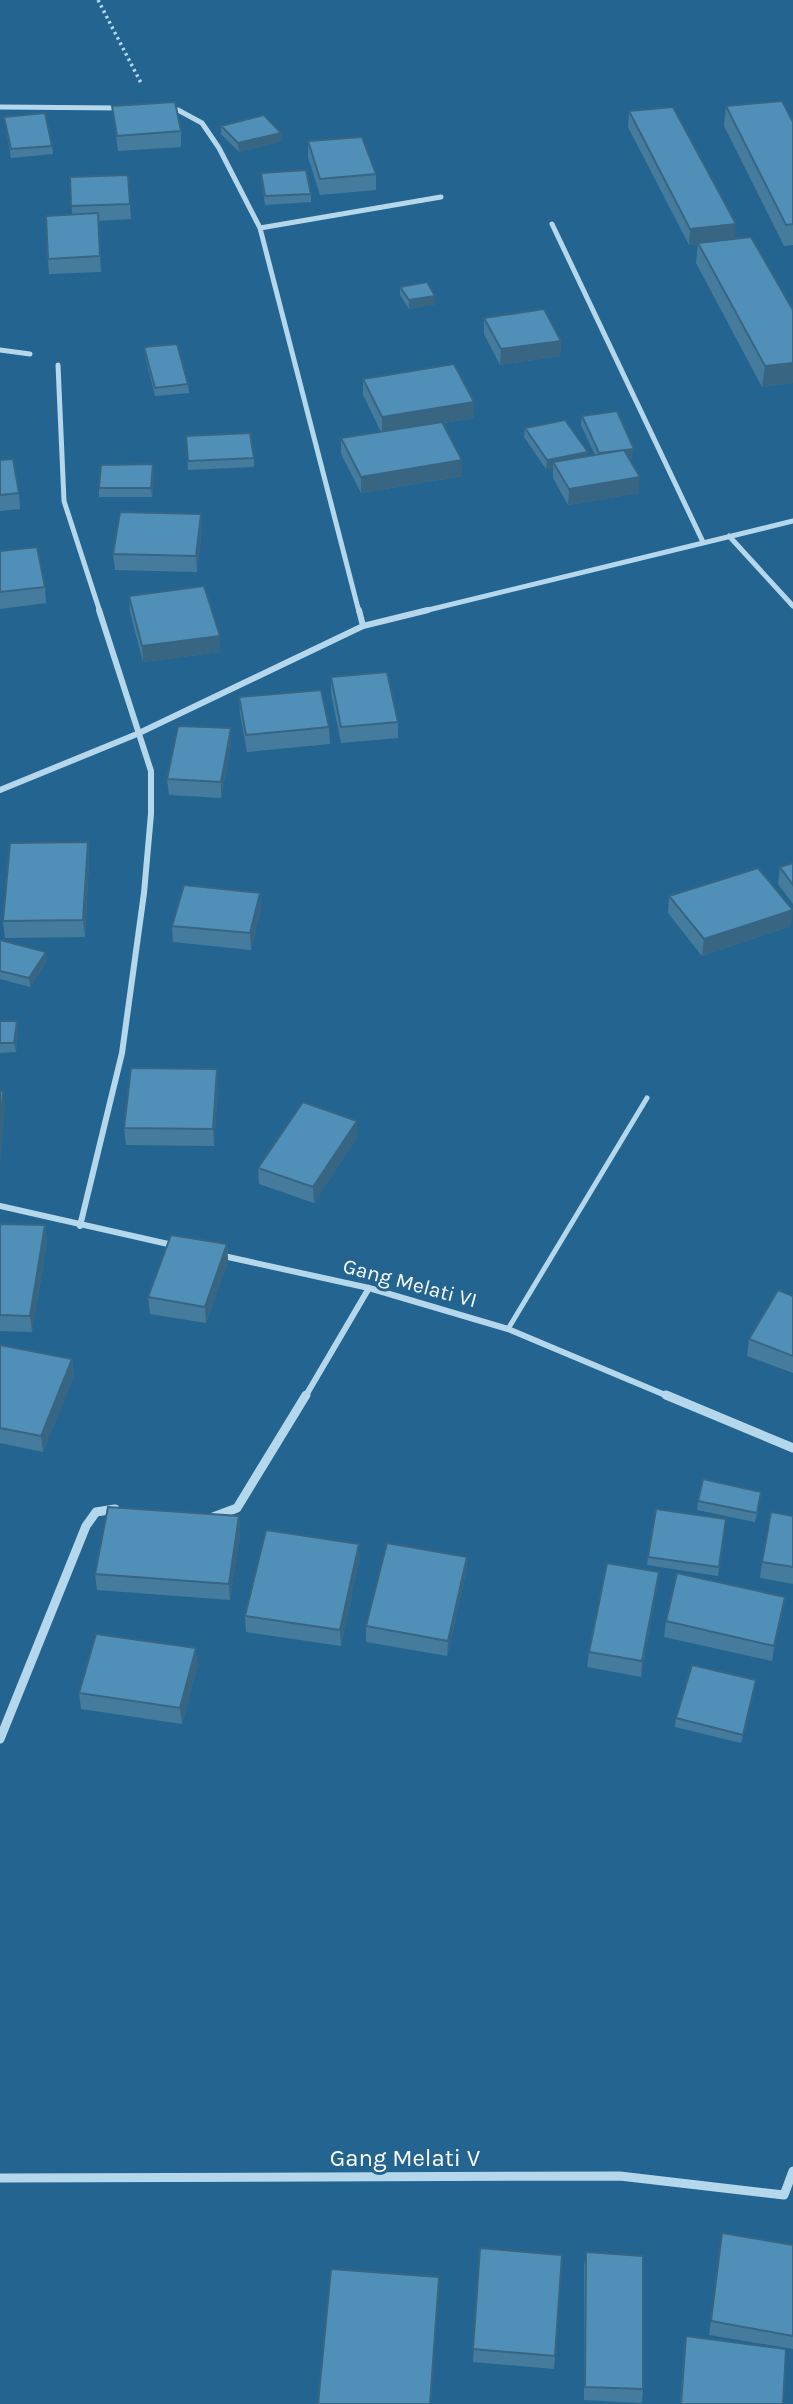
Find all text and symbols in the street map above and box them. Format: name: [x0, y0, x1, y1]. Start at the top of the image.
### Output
street label: Gang Melati VI: [341, 1254, 479, 1312]
street label: Gang Melati V: [330, 2144, 481, 2172]

